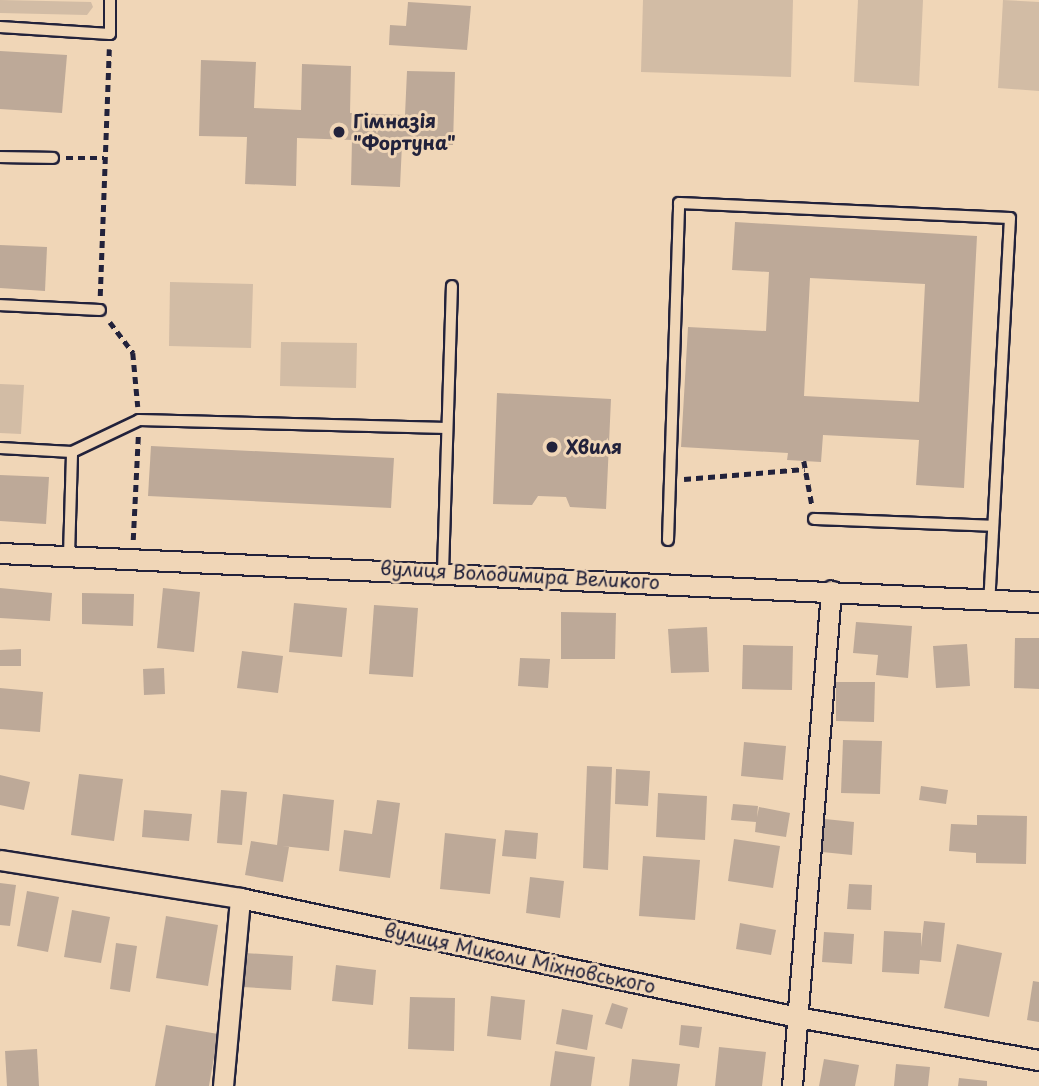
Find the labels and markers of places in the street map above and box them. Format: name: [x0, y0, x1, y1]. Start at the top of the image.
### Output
place label: Гімназія "Фортуна": [353, 110, 456, 154]
marker: Гімназія "Фортуна": [331, 124, 347, 140]
place label: Хвиля: [566, 436, 622, 458]
marker: Хвиля: [544, 439, 560, 455]

